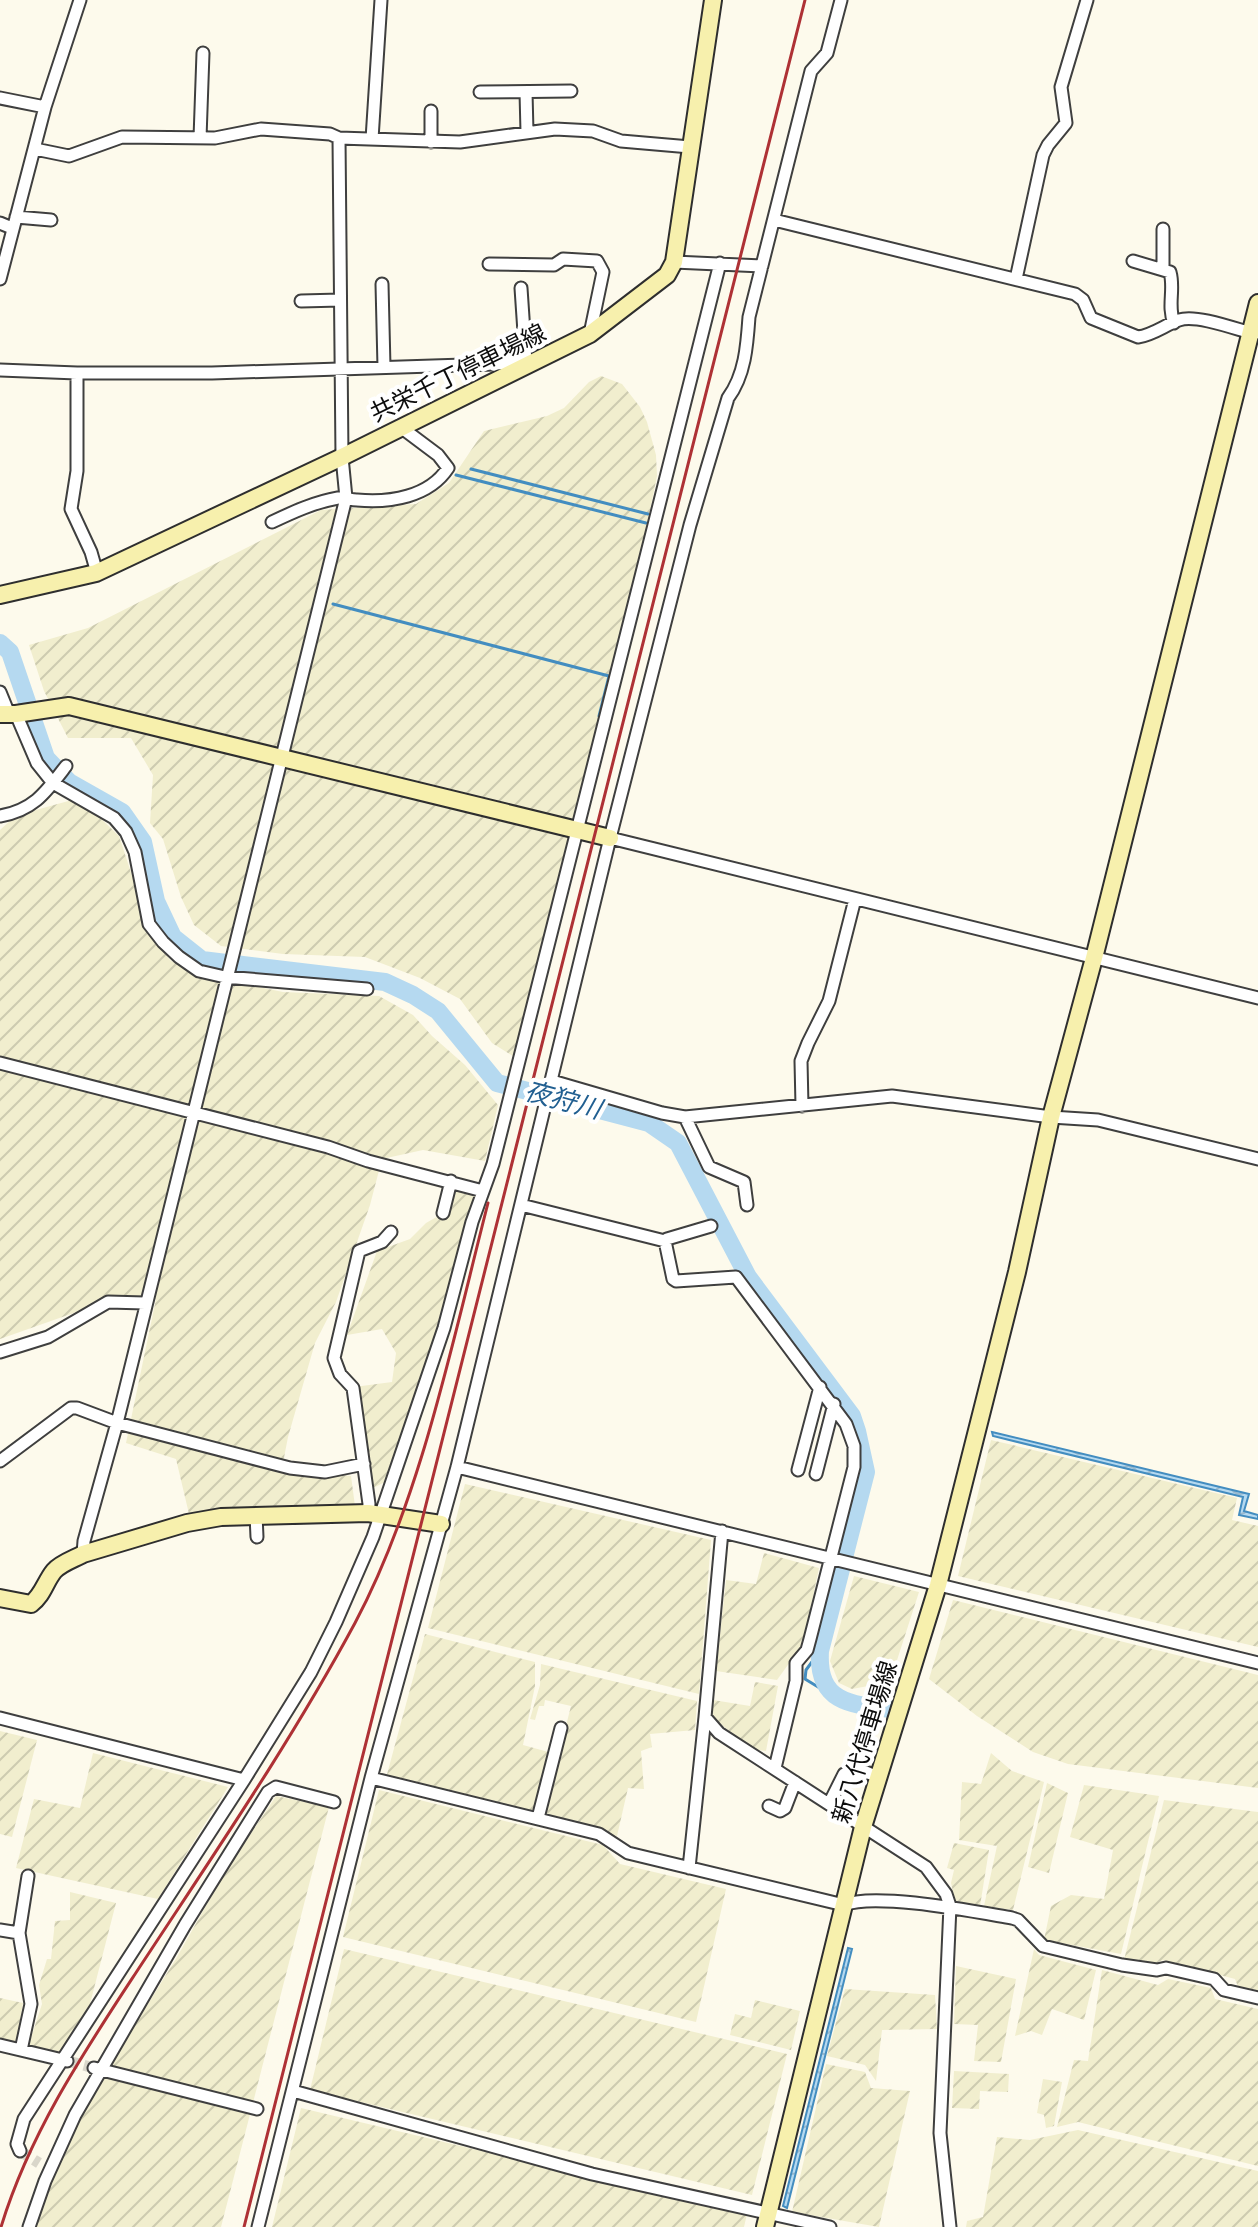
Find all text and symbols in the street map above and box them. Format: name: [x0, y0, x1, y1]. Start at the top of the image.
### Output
street label: 共栄千丁停車場線: [364, 315, 551, 429]
water label: 夜狩川: [521, 1072, 608, 1127]
street label: 新八代停車場線: [823, 1656, 904, 1827]

